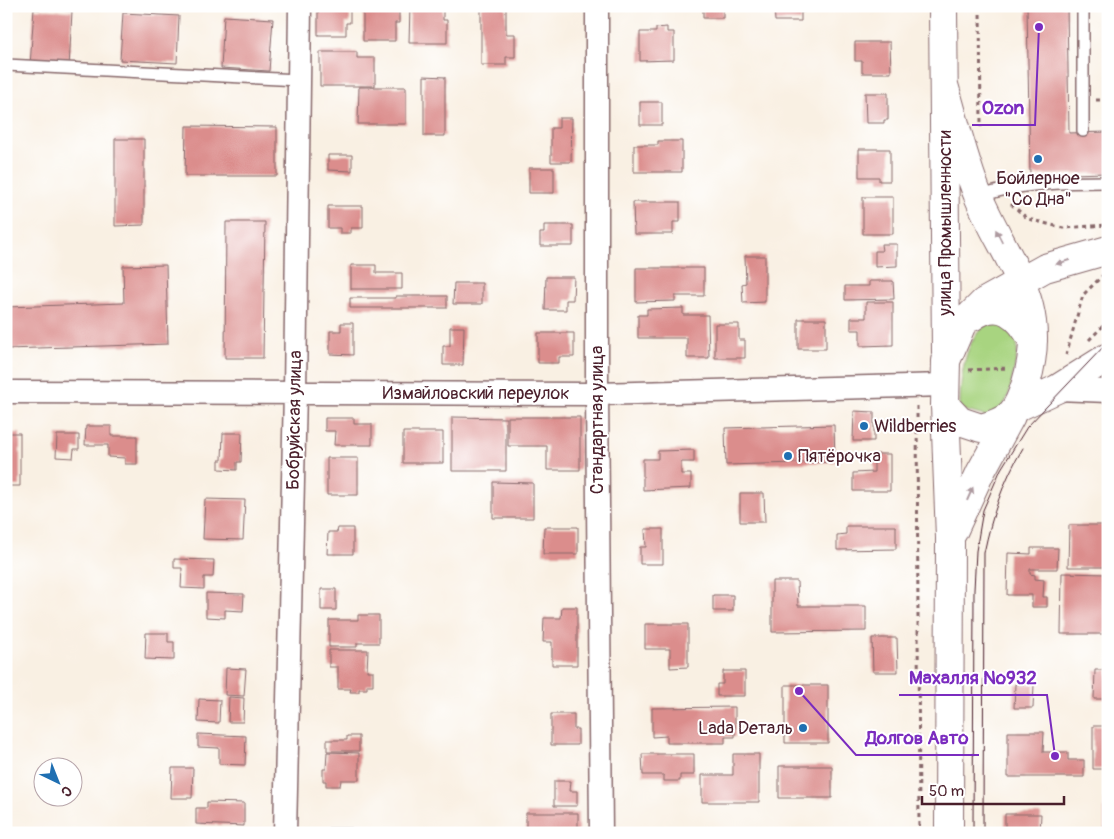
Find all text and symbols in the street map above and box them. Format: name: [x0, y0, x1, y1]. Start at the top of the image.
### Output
callout: Ozon: [972, 91, 1035, 125]
text: Ozon: [982, 96, 1025, 120]
street label: улица Промышленности: [934, 130, 957, 317]
marker: Бойлерное "Со Дна": [1032, 153, 1044, 165]
place label: Бойлерное "Со Дна": [996, 167, 1080, 211]
one-way arrow: [995, 229, 1003, 243]
one-way arrow: [1056, 259, 1071, 267]
street label: Стандартная улица: [586, 346, 609, 494]
street label: Бобруйская улица: [282, 350, 307, 490]
street label: Измайловский переулок: [383, 382, 569, 405]
place label: Wildberries: [874, 415, 956, 438]
marker: Wildberries: [858, 420, 870, 432]
place label: Пятёрочка: [798, 445, 881, 468]
marker: Пятёрочка: [782, 450, 794, 462]
one-way arrow: [967, 487, 975, 501]
callout: Махалля №932: [899, 661, 1047, 695]
text: Махалля №932: [909, 666, 1037, 690]
place label: Lada Dеталь: [698, 717, 793, 740]
callout: Долгов Авто: [856, 721, 979, 755]
marker: Lada Dеталь: [797, 722, 809, 734]
text: Долгов Авто: [864, 726, 969, 750]
north arrow: [32, 756, 82, 806]
scale bar: [922, 774, 1064, 806]
text: С: [57, 782, 75, 801]
text: 50 m: [929, 782, 964, 801]

